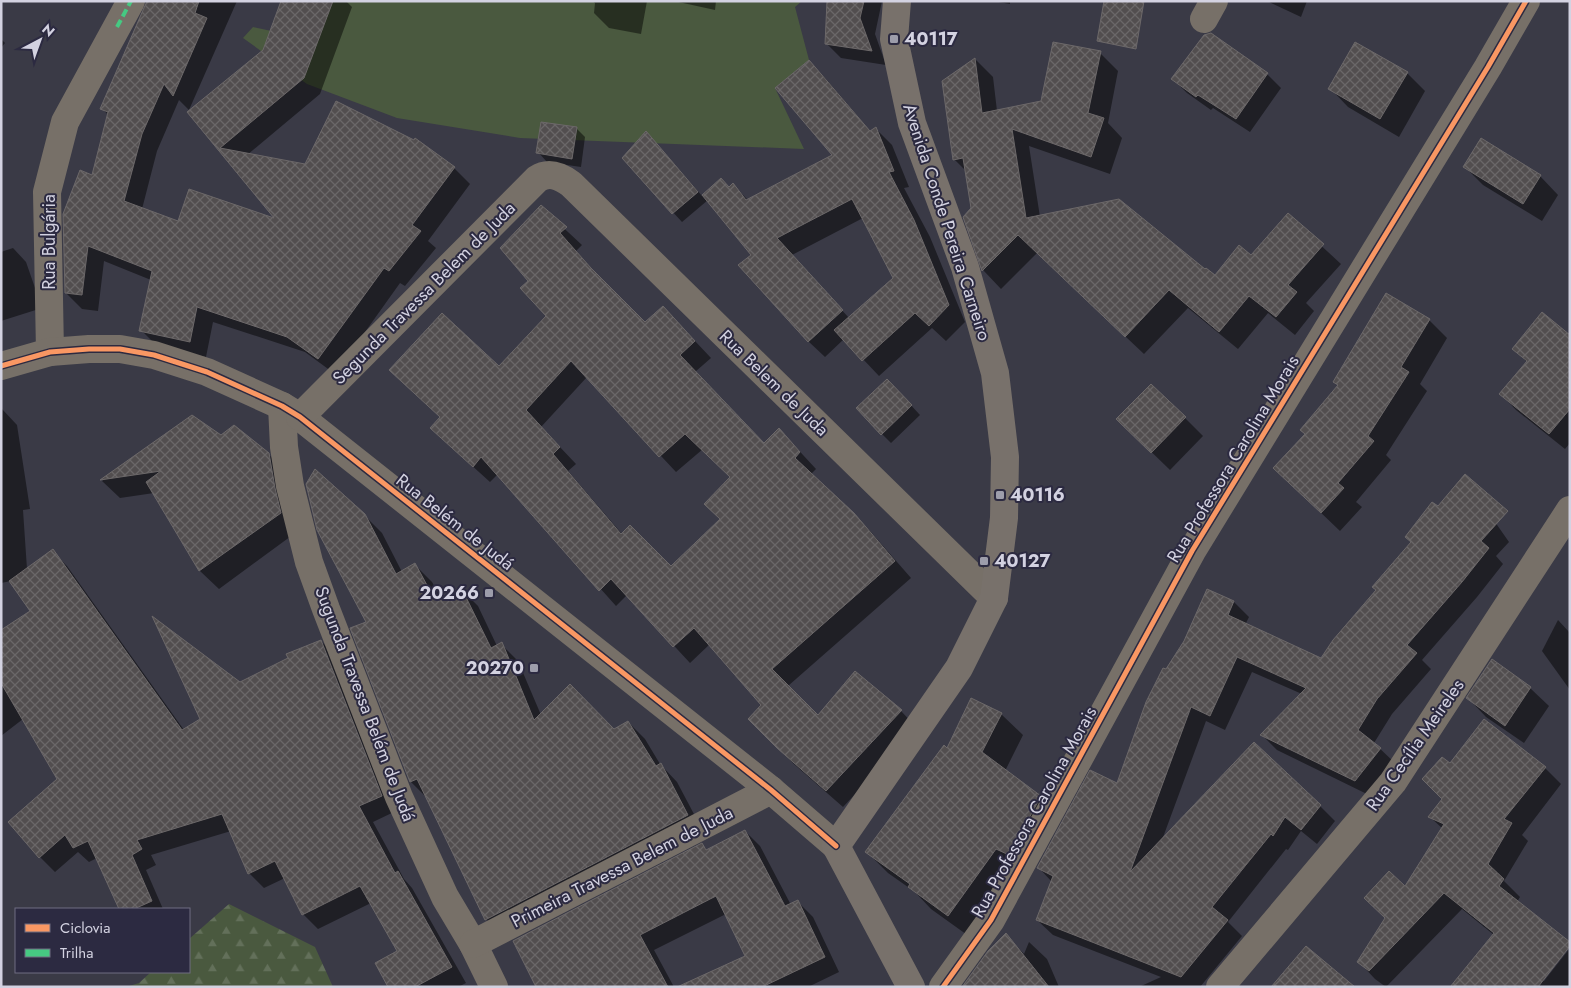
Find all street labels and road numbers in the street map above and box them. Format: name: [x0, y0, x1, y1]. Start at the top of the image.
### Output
street label: Avenida Conde Pereira Carneiro: [896, 100, 998, 344]
street label: Rua Bulgária: [36, 194, 62, 290]
street label: Segunda Travessa Belem de Juda: [327, 196, 521, 390]
street label: Rua Belem de Juda: [713, 324, 835, 442]
street label: Rua Professora Carolina Morais: [1161, 350, 1305, 568]
street label: Rua Belém de Judá: [390, 468, 520, 576]
street label: Sugunda Travessa Belém de Judá: [308, 583, 422, 825]
street label: Rua Cecília Meireles: [1360, 674, 1470, 816]
street label: Rua Professora Carolina Morais: [965, 702, 1103, 922]
street label: Primeira Travessa Belem de Juda: [507, 800, 737, 934]

